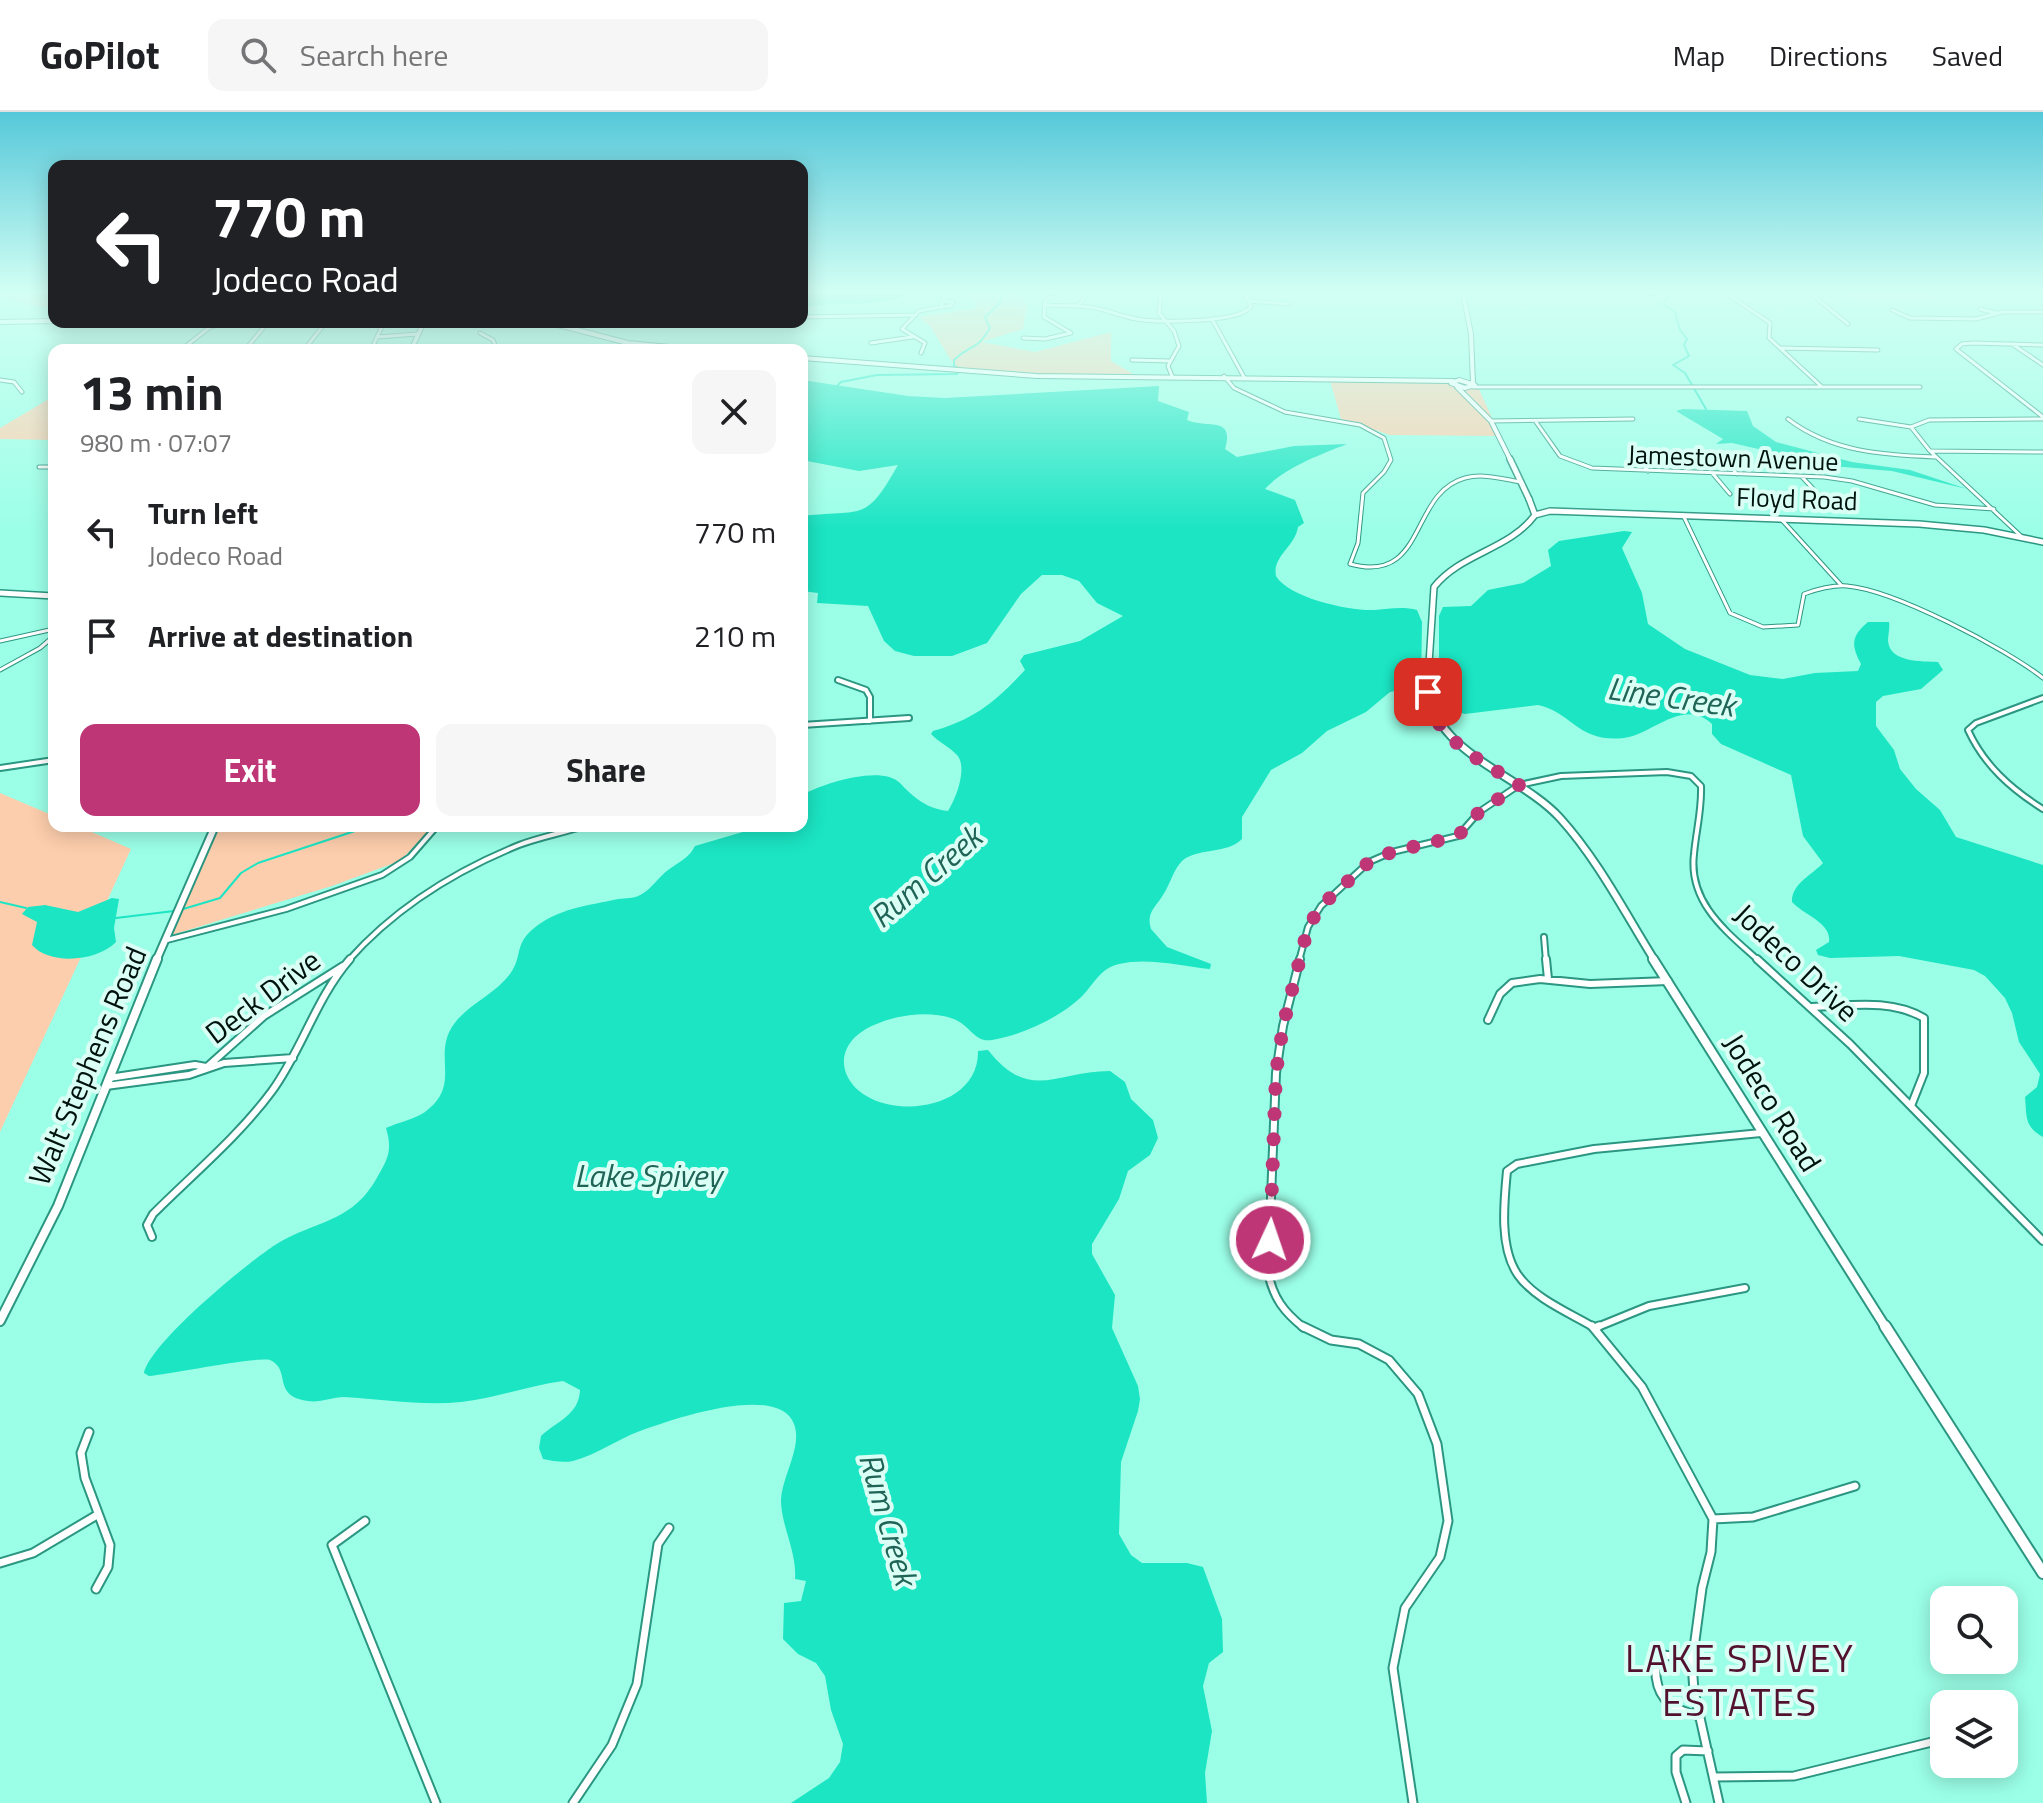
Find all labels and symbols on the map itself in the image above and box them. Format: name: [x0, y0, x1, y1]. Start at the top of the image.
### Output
street label: Jamestown Avenue: [1627, 434, 1839, 481]
street label: Floyd Road: [1736, 477, 1858, 520]
pin: [1394, 658, 1462, 726]
water label: Line Creek: [1604, 663, 1741, 729]
water label: Rum Creek: [858, 811, 995, 939]
street label: Jodeco Drive: [1724, 892, 1870, 1032]
street label: Deck Drive: [195, 937, 330, 1055]
street label: Walt Stephens Road: [16, 939, 158, 1192]
street label: Jodeco Road: [1712, 1024, 1834, 1181]
water label: Lake Spivey: [575, 1151, 725, 1199]
position arrow: [1228, 1198, 1312, 1282]
water label: Rum Creek: [847, 1447, 932, 1594]
district label: LAKE SPIVEY ESTATES: [1625, 1629, 1855, 1731]

